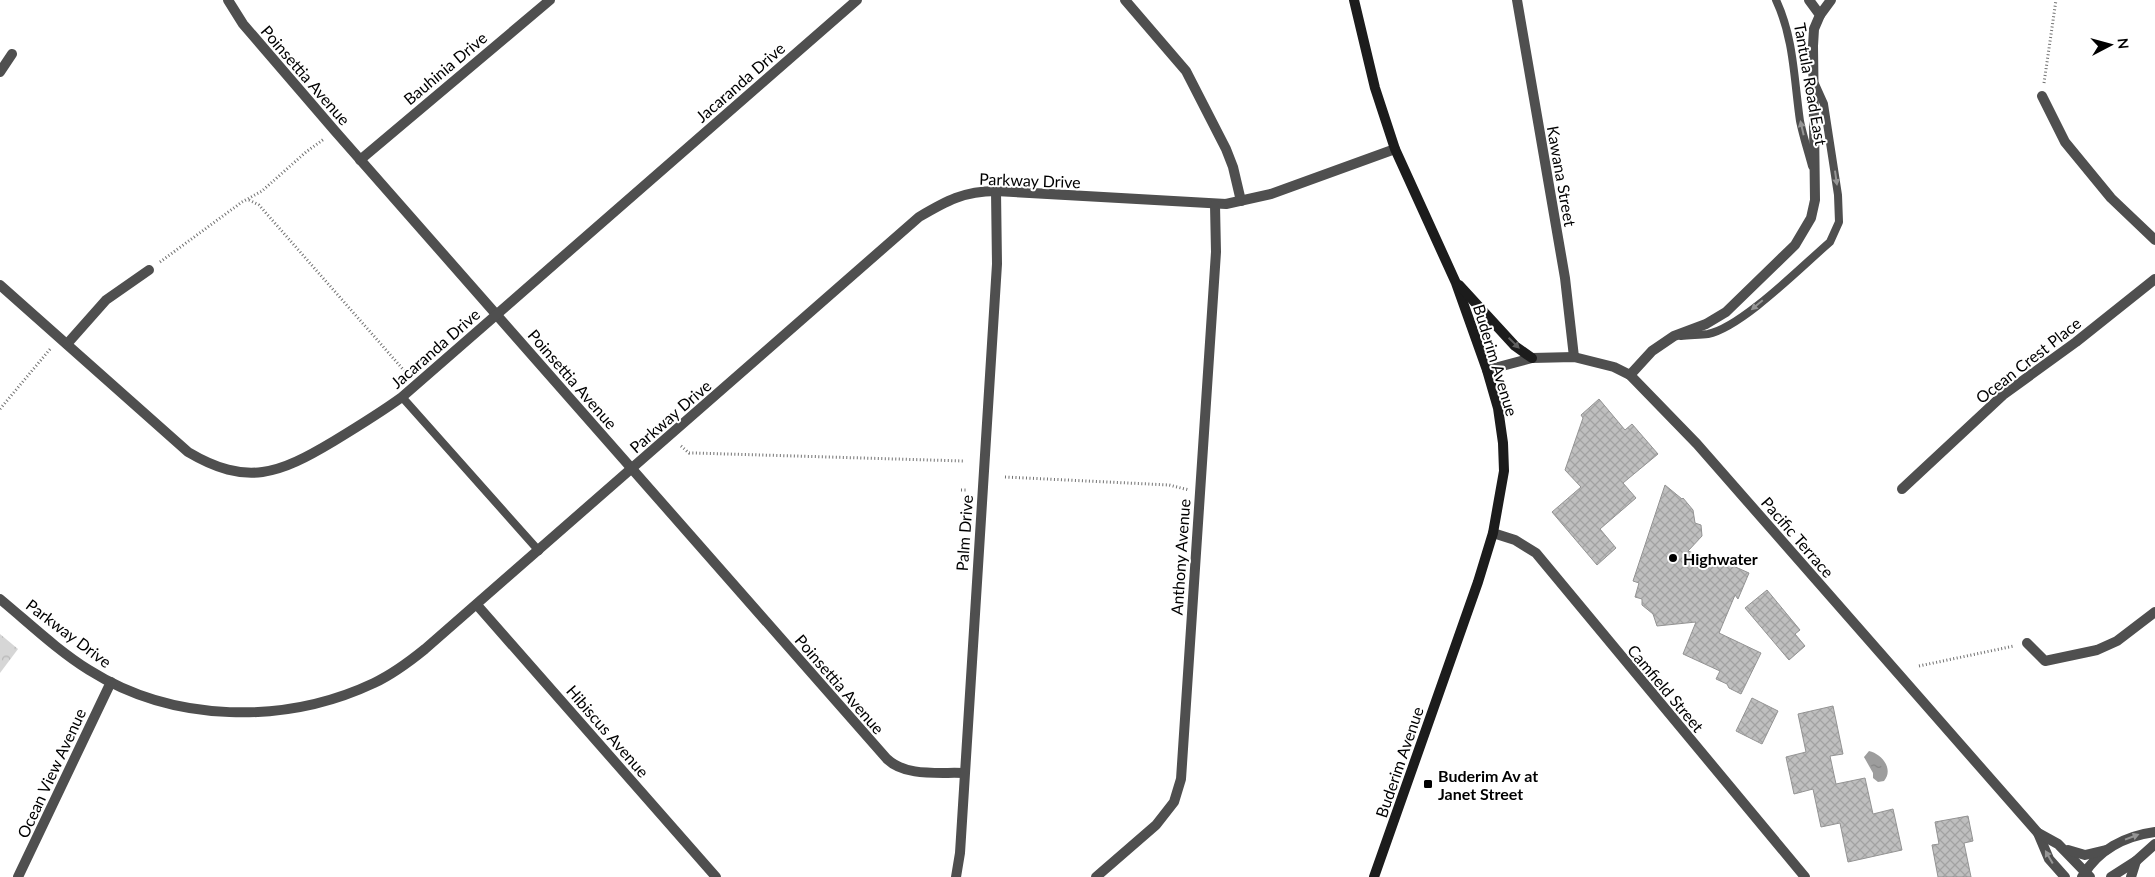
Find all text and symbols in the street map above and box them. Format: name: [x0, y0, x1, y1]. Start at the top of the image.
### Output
north arrow: [2085, 20, 2135, 70]
street label: Poinsettia Avenue: [258, 21, 354, 129]
street label: Tantula Road East: [1791, 21, 1831, 147]
street label: Bauhinia Drive: [400, 28, 490, 108]
text: N: [2114, 37, 2132, 50]
street label: Jacaranda Drive: [692, 38, 788, 126]
one-way arrow: [1798, 120, 1806, 135]
street label: Kawana Street: [1544, 124, 1580, 228]
street label: Parkway Drive: [979, 169, 1081, 191]
one-way arrow: [1832, 170, 1840, 186]
one-way arrow: [1751, 299, 1764, 310]
street label: Buderim Avenue: [1470, 302, 1522, 418]
street label: Jacaranda Drive: [387, 304, 483, 392]
street label: Ocean Crest Place: [1972, 313, 2084, 407]
street label: Poinsettia Avenue: [525, 325, 621, 433]
one-way arrow: [1507, 337, 1519, 349]
street label: Parkway Drive: [625, 376, 715, 456]
street label: Pacific Terrace: [1758, 493, 1838, 581]
street label: Palm Drive: [952, 494, 976, 572]
street label: Anthony Avenue: [1166, 498, 1194, 616]
place label: Highwater: [1683, 549, 1758, 568]
marker: Highwater: [1667, 552, 1679, 564]
street label: Parkway Drive: [23, 595, 115, 671]
street label: Poinsettia Avenue: [792, 630, 888, 738]
street label: Camfield Street: [1624, 640, 1708, 736]
street label: Hibiscus Avenue: [563, 681, 653, 781]
street label: Buderim Avenue: [1371, 704, 1427, 820]
street label: Ocean View Avenue: [13, 705, 89, 841]
place label: Buderim Av at Janet Street: [1438, 766, 1538, 803]
marker: Buderim Av at Janet Street: [1422, 778, 1434, 790]
one-way arrow: [2125, 833, 2140, 841]
one-way arrow: [2045, 849, 2053, 864]

